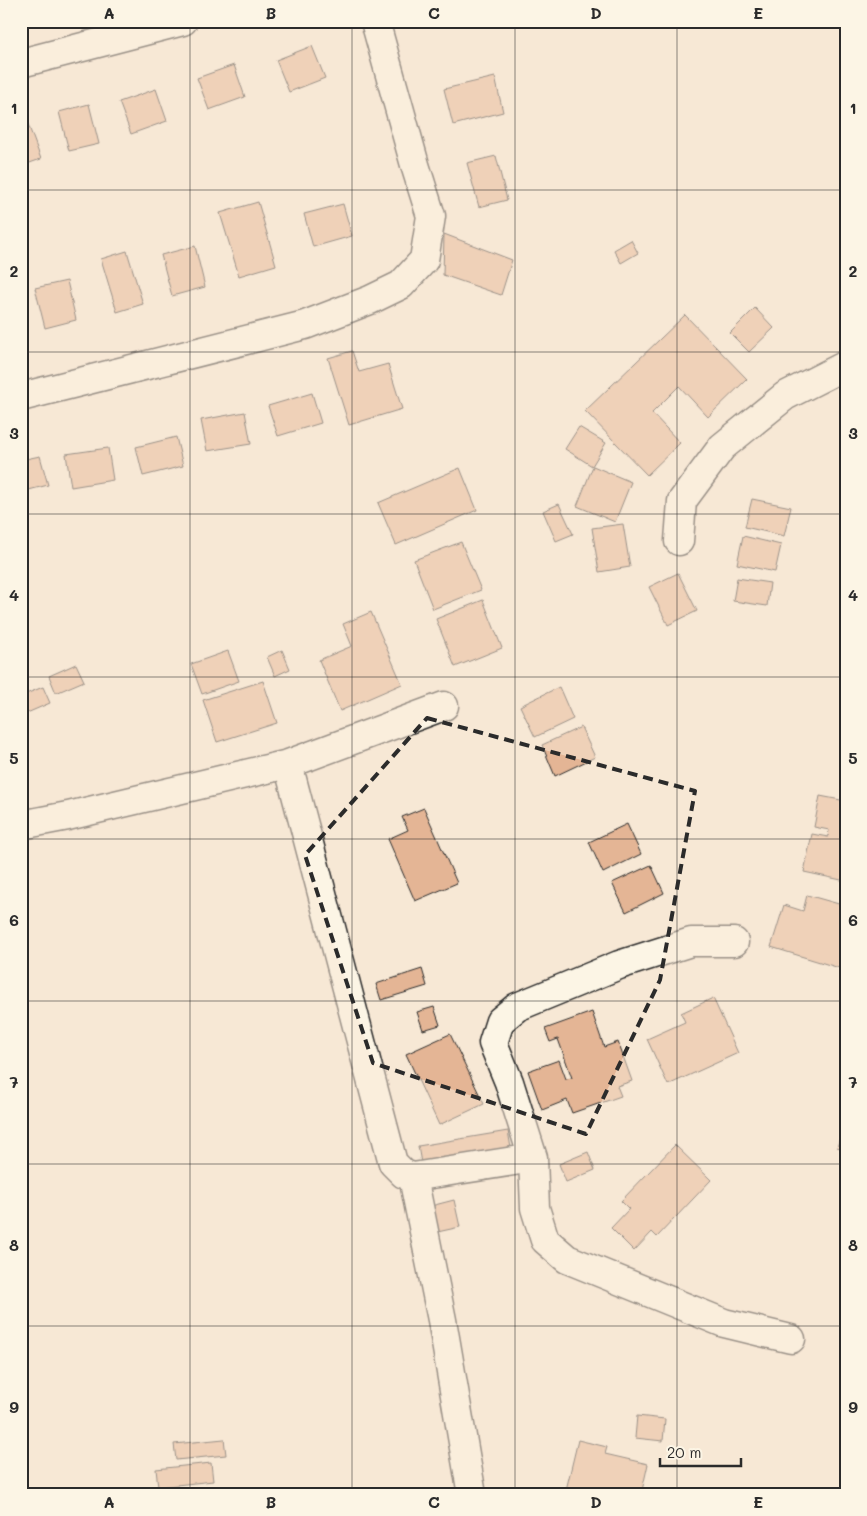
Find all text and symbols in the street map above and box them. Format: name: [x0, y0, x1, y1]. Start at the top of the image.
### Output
text: A: [103, 2, 115, 23]
text: B: [266, 2, 276, 23]
text: C: [428, 2, 440, 23]
text: D: [590, 2, 602, 23]
text: E: [753, 2, 763, 23]
text: 1: [10, 97, 18, 118]
text: 1: [849, 97, 857, 118]
text: 2: [10, 260, 19, 281]
text: 2: [849, 260, 858, 281]
text: 3: [9, 422, 19, 443]
text: 3: [848, 422, 858, 443]
text: 4: [9, 584, 19, 605]
text: 4: [848, 584, 858, 605]
text: 5: [9, 747, 19, 768]
text: 5: [848, 747, 858, 768]
text: 6: [9, 909, 19, 930]
text: 6: [848, 909, 858, 930]
text: 7: [10, 1071, 19, 1092]
text: 7: [849, 1071, 858, 1092]
text: 8: [9, 1234, 19, 1255]
text: 8: [848, 1234, 858, 1255]
text: 9: [9, 1396, 19, 1417]
text: 9: [848, 1396, 858, 1417]
scale bar: [660, 1436, 741, 1468]
text: 20 m: [667, 1442, 701, 1462]
text: A: [103, 1491, 115, 1512]
text: B: [266, 1491, 276, 1512]
text: C: [428, 1491, 440, 1512]
text: D: [590, 1491, 602, 1512]
text: E: [753, 1491, 763, 1512]

